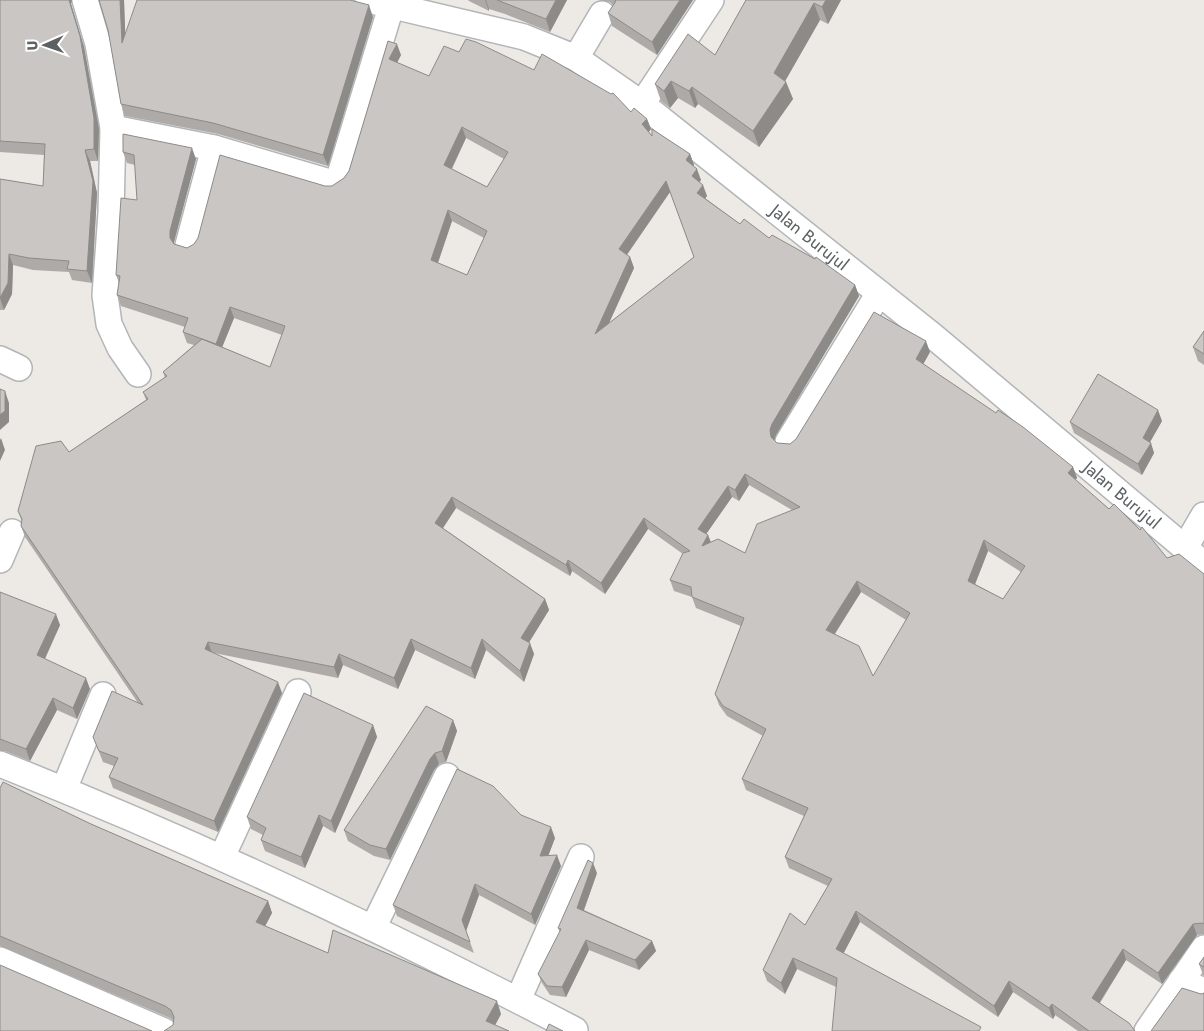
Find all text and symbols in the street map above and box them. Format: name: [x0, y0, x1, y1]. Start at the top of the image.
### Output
north arrow: [20, 20, 70, 70]
text: U: [22, 40, 42, 51]
street label: Jalan Burujul: [763, 197, 854, 277]
street label: Jalan Burujul: [1076, 454, 1166, 535]

